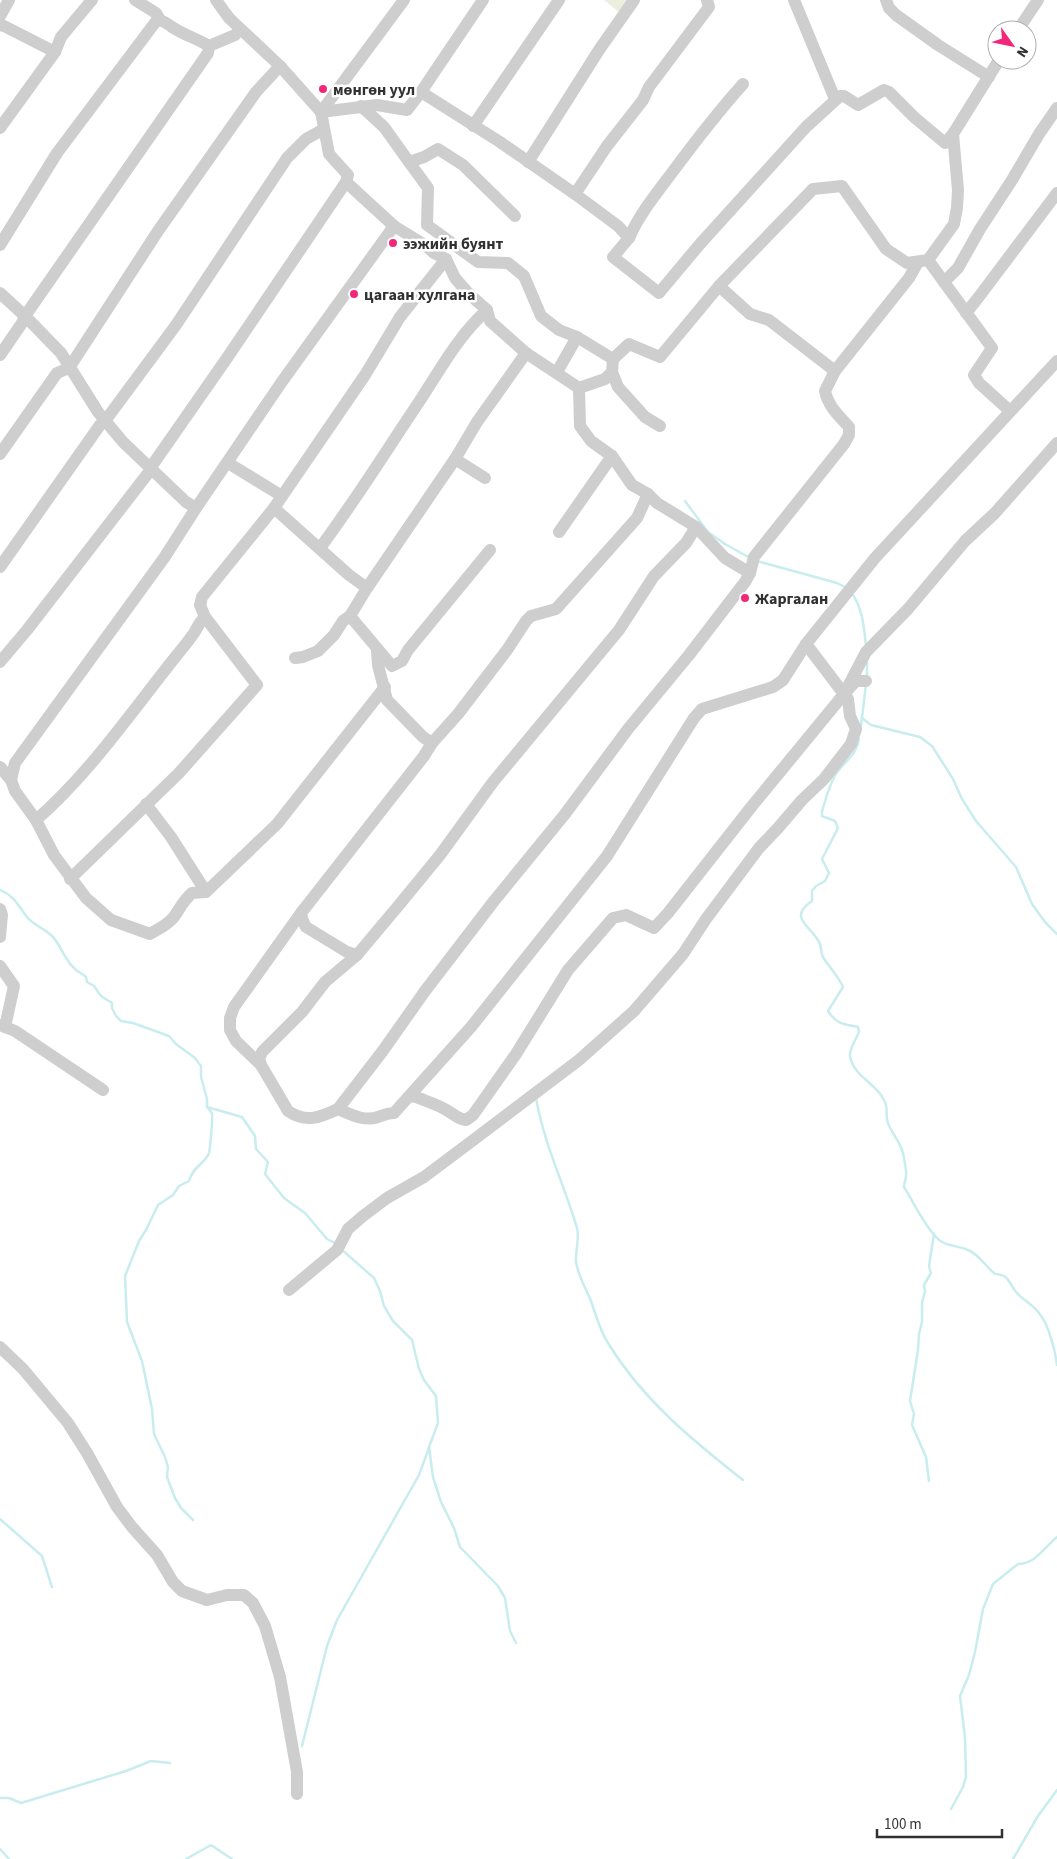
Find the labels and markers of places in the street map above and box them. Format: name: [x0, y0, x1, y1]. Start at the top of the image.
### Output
place label: мөнгөн уул: [333, 79, 415, 101]
marker: мөнгөн уул: [317, 83, 329, 95]
place label: ээжийн буянт: [403, 233, 504, 255]
marker: ээжийн буянт: [387, 237, 399, 249]
place label: цагаан хулгана: [364, 284, 475, 306]
marker: цагаан хулгана: [348, 288, 360, 300]
place label: Жаргалан: [755, 588, 828, 610]
marker: Жаргалан: [739, 592, 751, 604]

